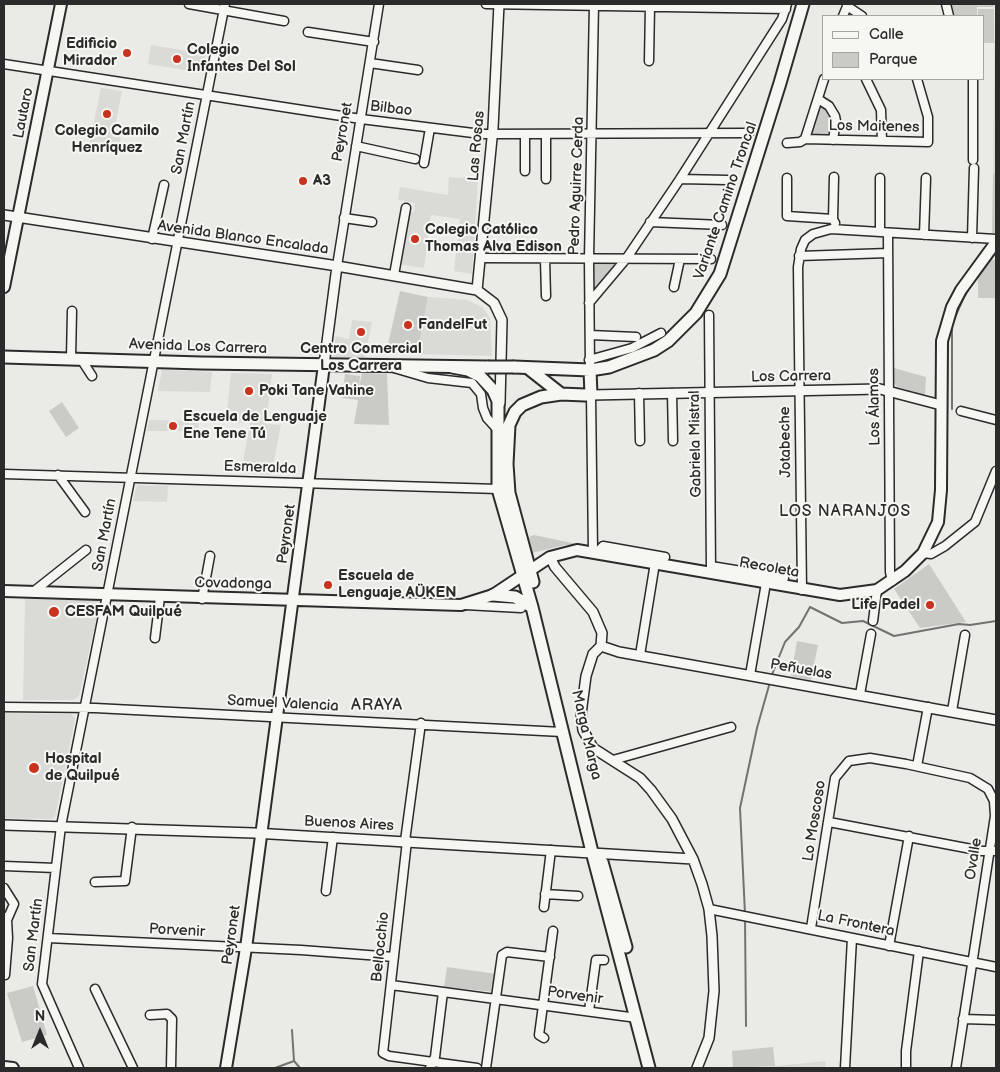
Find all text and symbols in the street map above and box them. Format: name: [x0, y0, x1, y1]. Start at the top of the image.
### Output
legend: [822, 15, 985, 80]
text: Calle: [869, 25, 904, 44]
place label: Edificio Mirador: [63, 35, 117, 70]
place label: Colegio Infantes Del Sol: [187, 41, 296, 76]
marker: Edificio Mirador: [121, 47, 133, 59]
text: Parque: [869, 50, 917, 69]
marker: Colegio Infantes Del Sol: [171, 53, 183, 65]
street label: Lautaro: [10, 86, 38, 140]
street label: Bilbao: [369, 97, 413, 121]
street label: San Martín: [168, 100, 200, 176]
street label: Peyronet: [329, 101, 357, 163]
marker: Colegio Camilo Henríquez: [101, 108, 113, 120]
street label: Las Rosas: [465, 110, 489, 182]
street label: Pedro Aguirre Cerda: [566, 116, 588, 256]
street label: Los Maitenes: [828, 117, 920, 137]
street label: Variante Camino Troncal: [690, 120, 762, 282]
place label: Colegio Camilo Henríquez: [55, 122, 159, 157]
place label: A3: [313, 172, 331, 190]
marker: A3: [297, 175, 309, 187]
street label: Avenida Blanco Encalada: [156, 217, 330, 259]
place label: Colegio Católico Thomas Alva Edison: [425, 221, 562, 256]
marker: Colegio Católico Thomas Alva Edison: [409, 233, 421, 245]
place label: FandelFut: [418, 316, 487, 334]
marker: FandelFut: [402, 319, 414, 331]
marker: Centro Comercial Los Carrera: [355, 326, 367, 338]
street label: Avenida Los Carrera: [129, 336, 267, 358]
place label: Centro Comercial Los Carrera: [300, 340, 422, 375]
street label: Los Carrera: [751, 367, 831, 387]
street label: Los Álamos: [865, 368, 885, 446]
place label: Poki Tane Vahine: [259, 382, 374, 400]
marker: Poki Tane Vahine: [243, 385, 255, 397]
street label: Gabriela Mistral: [686, 390, 706, 498]
street label: Jotabeche: [776, 406, 796, 478]
place label: Escuela de Lenguaje Ene Tene Tú: [183, 408, 327, 443]
marker: Escuela de Lenguaje Ene Tene Tú: [167, 420, 179, 432]
street label: Esmeralda: [223, 458, 297, 478]
street label: San Martín: [89, 497, 121, 573]
district label: LOS NARANJOS: [777, 502, 913, 522]
street label: Peyronet: [274, 503, 300, 565]
street label: Recoleta: [737, 554, 801, 582]
place label: Escuela de Lenguaje AÜKEN: [338, 567, 457, 602]
street label: Covadonga: [194, 574, 272, 594]
marker: Escuela de Lenguaje AÜKEN: [322, 579, 334, 591]
place label: Life Padel: [851, 596, 920, 614]
marker: Life Padel: [924, 599, 936, 611]
place label: CESFAM Quilpué: [65, 603, 182, 621]
marker: CESFAM Quilpué: [47, 605, 61, 619]
street label: Peñuelas: [769, 656, 833, 684]
street label: Marga Marga: [567, 688, 605, 782]
street label: Samuel Valencia: [227, 692, 339, 716]
district label: ARAYA: [350, 696, 404, 716]
place label: Hospital de Quilpué: [45, 750, 120, 785]
marker: Hospital de Quilpué: [27, 761, 41, 775]
street label: Lo Moscoso: [800, 779, 830, 863]
street label: Buenos Aires: [304, 813, 394, 835]
street label: Ovalle: [962, 837, 986, 881]
street label: San Martín: [21, 897, 47, 973]
street label: Peyronet: [219, 904, 245, 966]
street label: La Frontera: [816, 907, 896, 941]
street label: Bellocchio: [368, 911, 394, 983]
street label: Porvenir: [149, 921, 205, 941]
street label: Porvenir: [546, 983, 604, 1009]
north arrow: [15, 1007, 65, 1057]
text: N: [35, 1008, 45, 1025]

